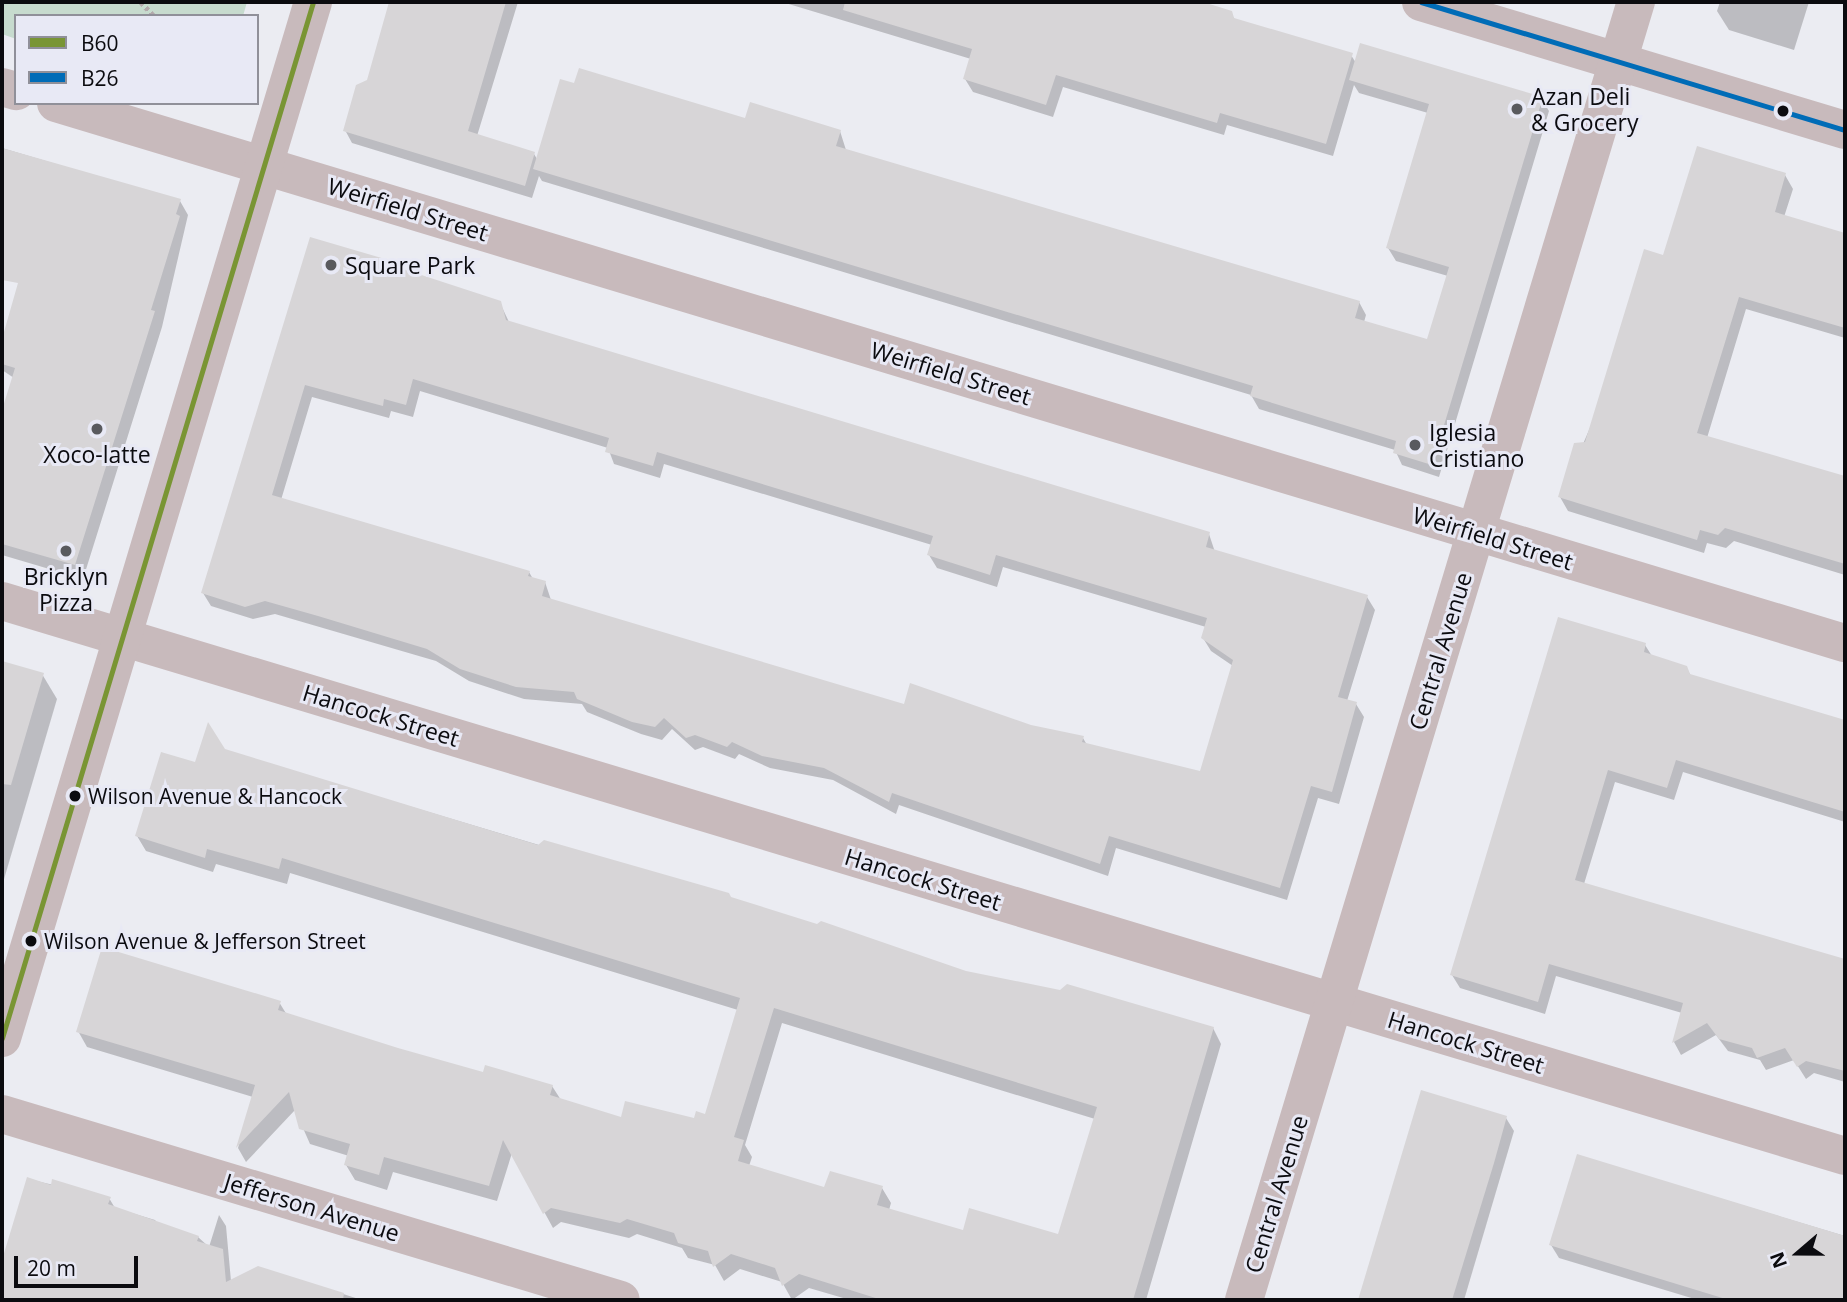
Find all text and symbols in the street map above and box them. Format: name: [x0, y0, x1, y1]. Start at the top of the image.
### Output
legend: [14, 14, 259, 105]
text: B60: [81, 29, 119, 57]
text: B26: [81, 64, 119, 92]
place label: Azan Deli & Grocery: [1531, 82, 1639, 136]
marker: Azan Deli & Grocery: [1509, 101, 1525, 117]
unlabelled marker: [1776, 104, 1790, 118]
street label: Weirfield Street: [325, 172, 491, 246]
place label: Square Park: [345, 251, 475, 279]
marker: Square Park: [323, 257, 339, 273]
street label: Weirfield Street: [868, 336, 1034, 410]
place label: Iglesia Cristiano: [1429, 418, 1524, 472]
marker: Xoco-latte: [89, 421, 105, 437]
marker: Iglesia Cristiano: [1407, 437, 1423, 453]
place label: Xoco-latte: [43, 440, 151, 468]
street label: Weirfield Street: [1410, 501, 1576, 575]
marker: Bricklyn Pizza: [58, 543, 74, 559]
place label: Bricklyn Pizza: [24, 562, 108, 616]
street label: Central Avenue: [1403, 569, 1477, 733]
street label: Hancock Street: [299, 678, 463, 752]
place label: Wilson Avenue & Hancock: [88, 783, 342, 809]
marker: Wilson Avenue & Hancock: [68, 789, 82, 803]
street label: Hancock Street: [841, 842, 1005, 916]
place label: Wilson Avenue & Jefferson Street: [44, 928, 366, 954]
marker: Wilson Avenue & Jefferson Street: [24, 934, 38, 948]
street label: Hancock Street: [1384, 1005, 1548, 1079]
street label: Central Avenue: [1239, 1112, 1313, 1276]
street label: Jefferson Avenue: [221, 1167, 403, 1247]
north arrow: [1763, 1218, 1833, 1288]
scale bar: [18, 1242, 142, 1286]
text: N: [1763, 1248, 1793, 1272]
text: 20 m: [27, 1254, 76, 1282]

